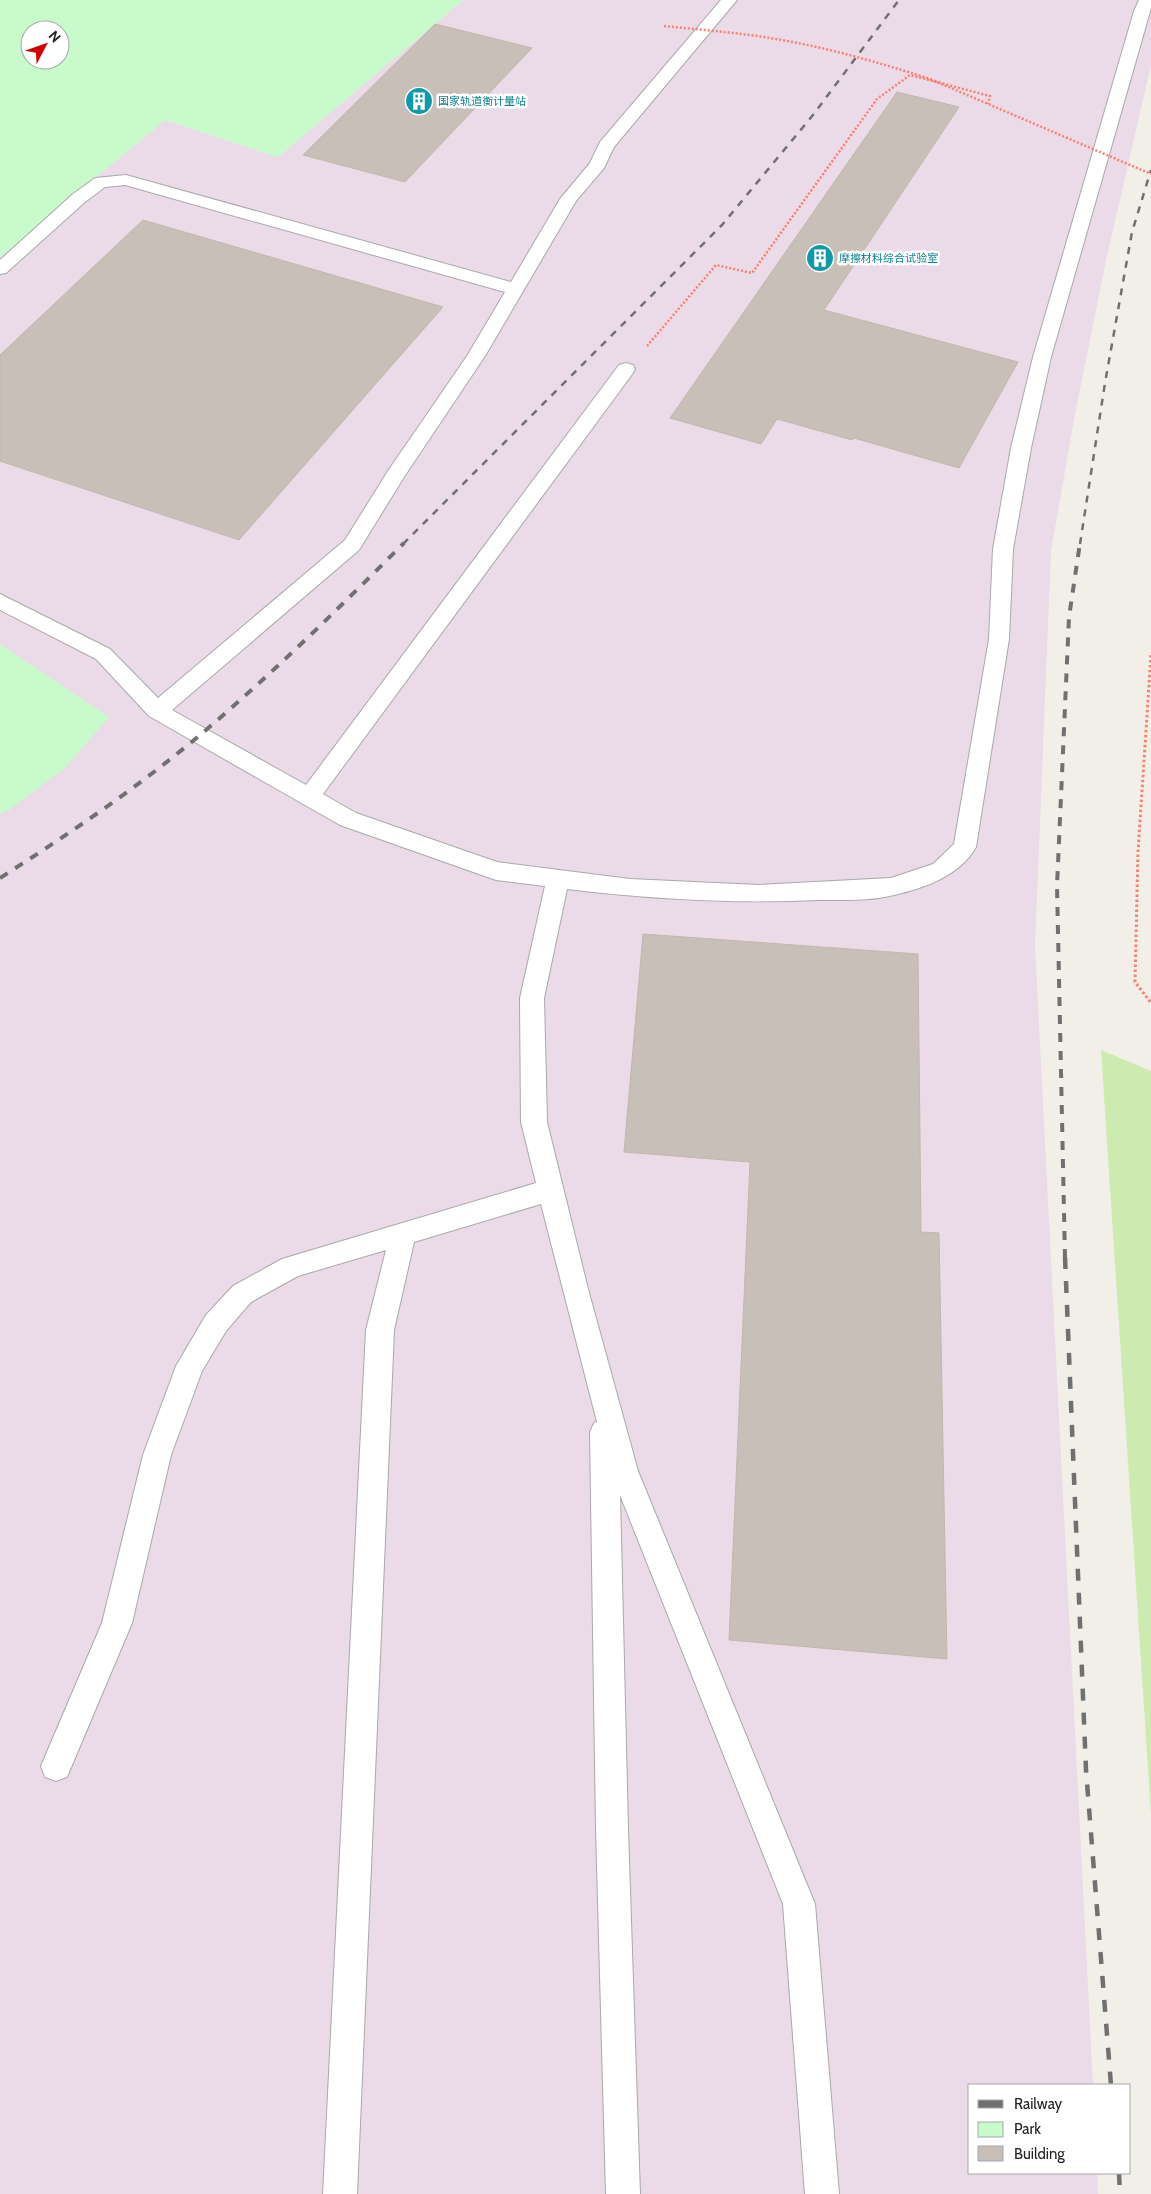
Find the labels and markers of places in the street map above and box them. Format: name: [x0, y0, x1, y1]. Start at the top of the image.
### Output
building icon: 国家轨道衡计量站: [404, 86, 434, 116]
place label: 国家轨道衡计量站: [438, 94, 526, 108]
building icon: 摩擦材料综合试验室: [805, 243, 835, 273]
place label: 摩擦材料综合试验室: [839, 251, 938, 265]

